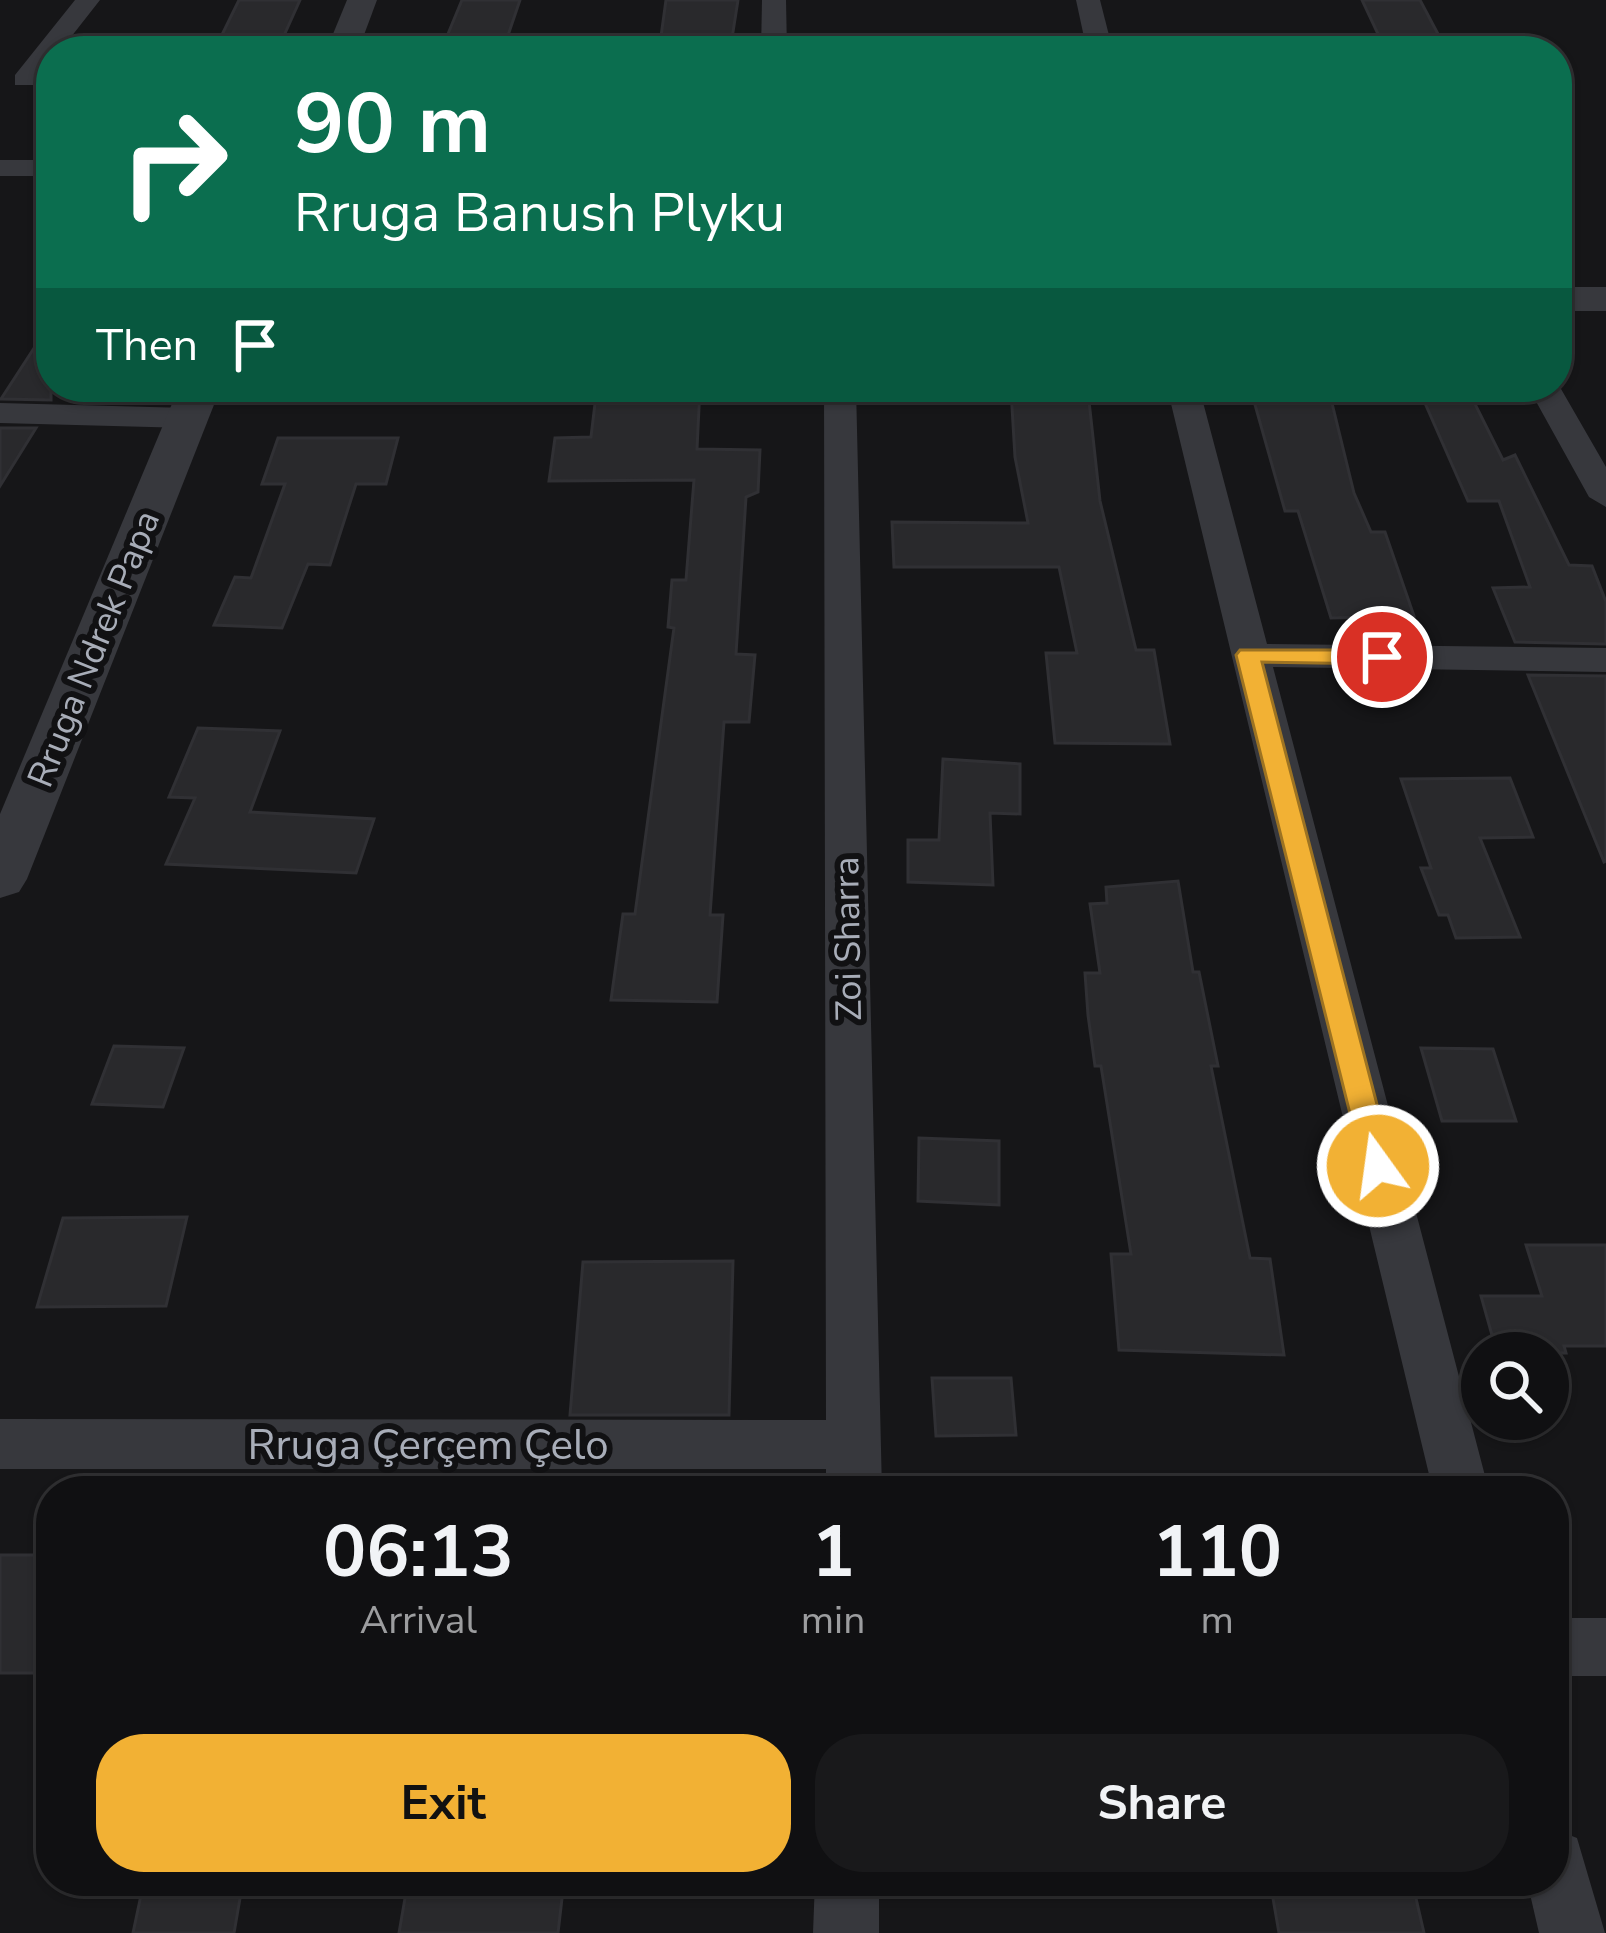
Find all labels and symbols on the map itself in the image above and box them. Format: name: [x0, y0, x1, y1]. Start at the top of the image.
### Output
street label: Rruga Ndrek Papa: [16, 503, 172, 795]
pin: [1331, 606, 1433, 708]
street label: Zoi Sharra: [822, 856, 874, 1022]
position arrow: [1315, 1103, 1441, 1229]
street label: Rruga Çerçem Çelo: [247, 1417, 609, 1474]

